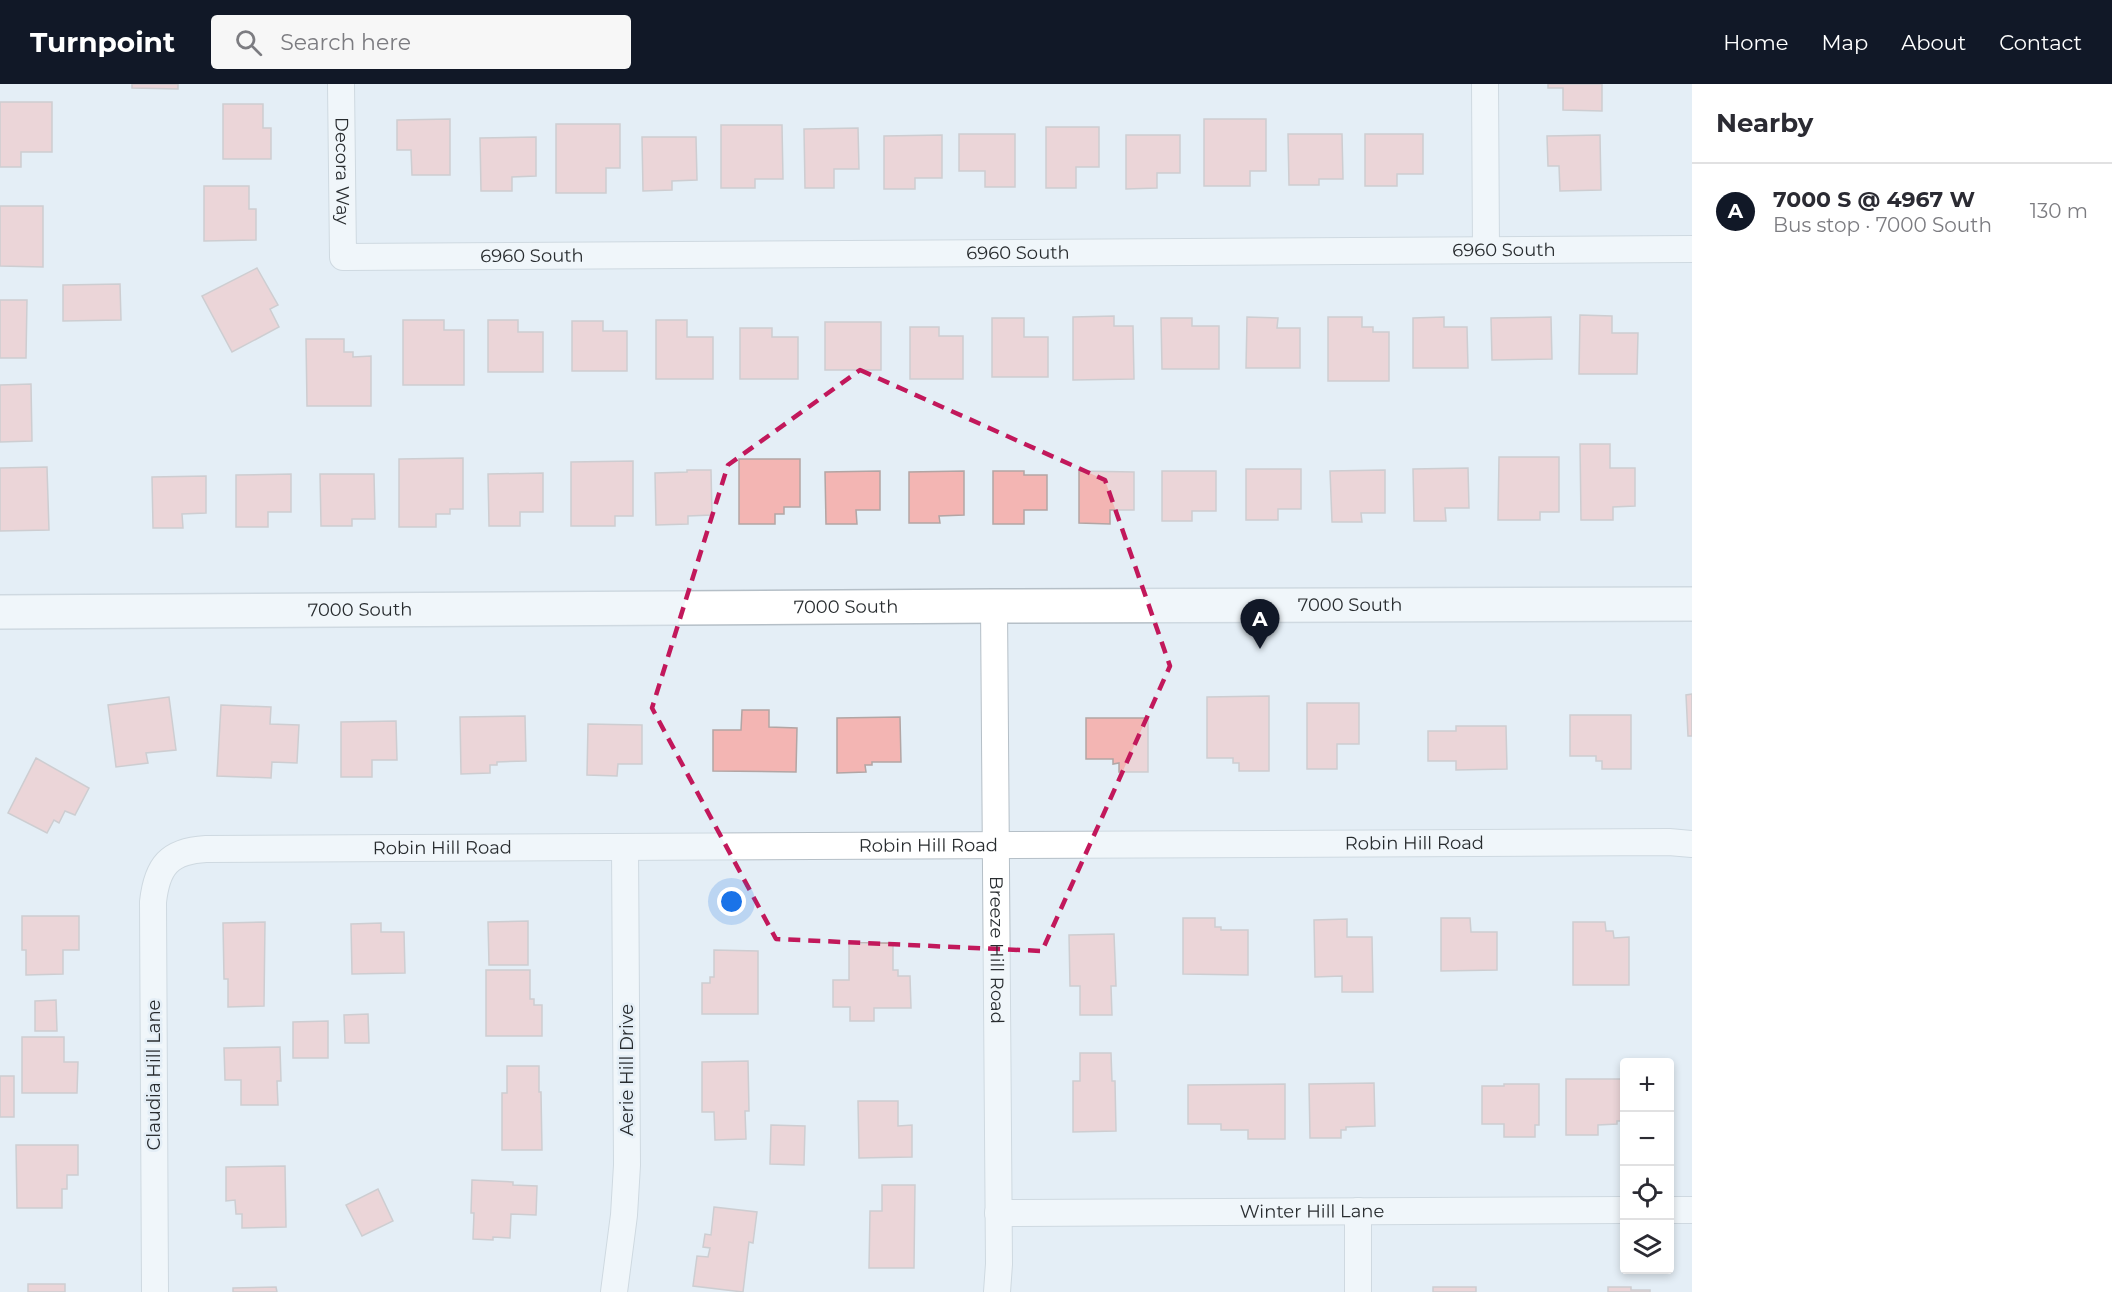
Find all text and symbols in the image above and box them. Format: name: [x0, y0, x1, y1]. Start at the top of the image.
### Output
search box: [211, 15, 631, 69]
text: Turnpoint: [30, 25, 175, 59]
icon: search: [232, 26, 265, 59]
text: Search here: [280, 29, 411, 56]
text: Home: [1723, 30, 1788, 55]
text: Map: [1821, 30, 1868, 55]
text: About: [1901, 30, 1966, 55]
text: Contact: [1999, 30, 2082, 55]
text: Nearby: [1716, 107, 1813, 139]
street label: Decora Way: [330, 117, 354, 225]
text: 7000 S @ 4967 W: [1773, 186, 1975, 213]
text: A: [1728, 199, 1743, 223]
text: 130 m: [2030, 199, 2088, 223]
text: Bus stop · 7000 South: [1773, 213, 1992, 237]
street label: 6960 South: [1452, 239, 1556, 261]
street label: 6960 South: [966, 242, 1070, 264]
street label: 6960 South: [480, 245, 584, 267]
street label: 7000 South: [1298, 594, 1402, 616]
street label: 7000 South: [794, 596, 898, 618]
street label: 7000 South: [308, 599, 412, 621]
pin: A: [1240, 600, 1280, 649]
street label: Robin Hill Road: [1345, 832, 1484, 855]
street label: Robin Hill Road: [859, 834, 998, 857]
street label: Robin Hill Road: [373, 837, 512, 859]
street label: Breeze Hill Road: [985, 876, 1008, 1024]
your location: [717, 887, 746, 916]
street label: Claudia Hill Lane: [143, 999, 165, 1150]
street label: Aerie Hill Drive: [616, 1004, 638, 1136]
map controls: [1620, 1058, 1674, 1274]
button: +: [1620, 1058, 1674, 1112]
button: −: [1620, 1112, 1674, 1166]
button: locate: [1620, 1166, 1674, 1220]
street label: Winter Hill Lane: [1240, 1200, 1385, 1223]
button: layers: [1620, 1220, 1674, 1274]

